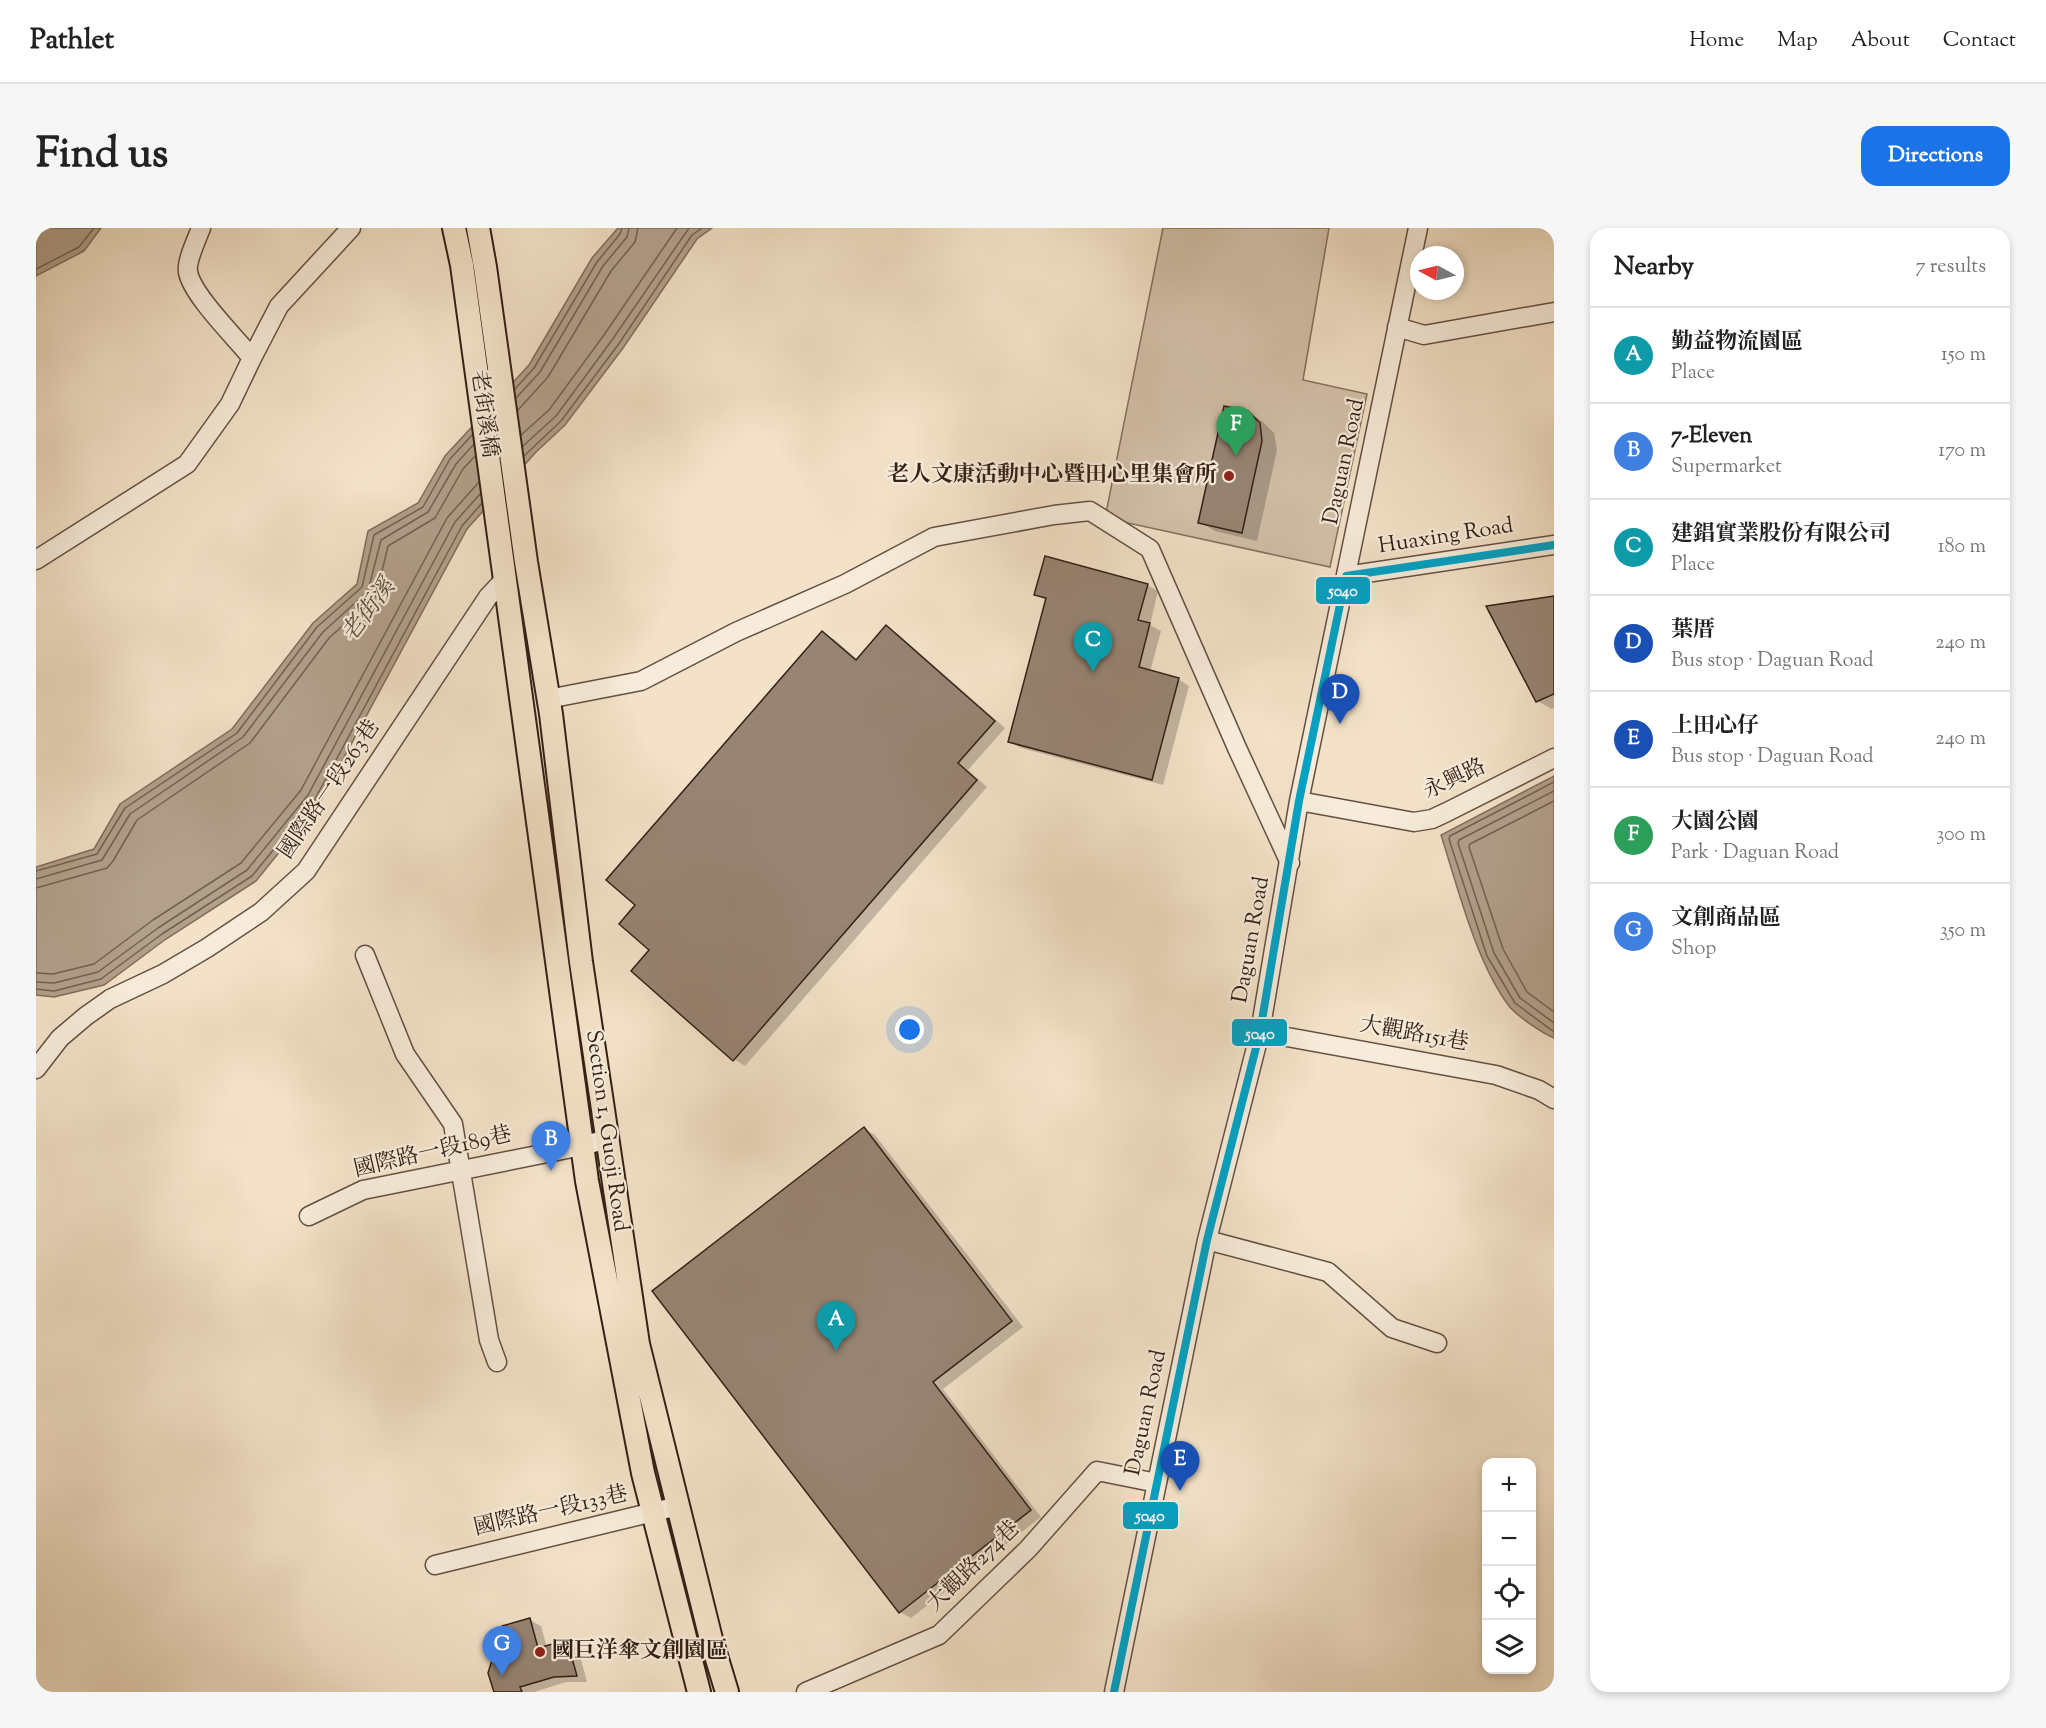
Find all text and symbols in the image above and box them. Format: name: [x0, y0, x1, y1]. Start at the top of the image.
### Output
text: Pathlet: [30, 21, 114, 61]
text: Home: [1689, 26, 1744, 56]
text: Map: [1777, 26, 1818, 56]
text: About: [1851, 26, 1910, 56]
text: Contact: [1943, 26, 2016, 56]
text: Find us: [36, 126, 168, 186]
button: Directions: [1861, 126, 2010, 186]
north arrow: [1410, 246, 1464, 300]
text: Nearby: [1614, 249, 1694, 286]
text: 7 results: [1915, 253, 1986, 282]
text: 勤益物流園區: [1671, 327, 1803, 359]
text: A: [1625, 341, 1642, 370]
text: 150 m: [1941, 341, 1986, 370]
text: Place: [1671, 359, 1715, 388]
street label: 老街溪橋: [461, 368, 505, 460]
street label: Daguan Road: [1316, 396, 1374, 528]
pin: F: [1216, 406, 1256, 456]
text: 7-Eleven: [1671, 421, 1752, 453]
text: B: [1627, 437, 1640, 466]
text: 170 m: [1938, 437, 1986, 466]
text: Supermarket: [1671, 453, 1782, 482]
place label: 老人文康活動中心暨田心里集會所: [887, 460, 1217, 492]
marker: 老人文康活動中心暨田心里集會所: [1222, 469, 1236, 483]
street label: Huaxing Road: [1376, 511, 1516, 563]
text: 建錩實業股份有限公司: [1671, 519, 1891, 551]
text: C: [1625, 533, 1642, 562]
text: 180 m: [1938, 533, 1986, 562]
text: Place: [1671, 551, 1715, 580]
water label: 老街溪: [334, 570, 406, 650]
line badge: 5040: [1315, 576, 1371, 605]
text: 5040: [1326, 581, 1358, 604]
text: 葉厝: [1671, 615, 1715, 647]
pin: C: [1074, 622, 1112, 672]
text: D: [1626, 629, 1641, 658]
text: 240 m: [1935, 629, 1986, 658]
text: Bus stop · Daguan Road: [1671, 647, 1874, 676]
pin: D: [1320, 674, 1360, 724]
text: 上田心仔: [1671, 711, 1759, 743]
street label: 國際路一段263巷: [271, 714, 389, 866]
text: E: [1627, 725, 1640, 754]
text: 240 m: [1935, 725, 1986, 754]
text: Bus stop · Daguan Road: [1671, 743, 1874, 772]
street label: 永興路: [1418, 752, 1492, 808]
text: 大園公園: [1671, 807, 1759, 839]
text: F: [1628, 821, 1639, 850]
text: 300 m: [1936, 821, 1986, 850]
text: Park · Daguan Road: [1671, 839, 1839, 868]
street label: Daguan Road: [1225, 874, 1279, 1006]
text: 文創商品區: [1671, 903, 1781, 935]
text: G: [1625, 917, 1642, 946]
text: 350 m: [1940, 917, 1986, 946]
text: Shop: [1671, 935, 1716, 964]
street label: 大觀路151巷: [1357, 1010, 1471, 1060]
your location: [895, 1015, 924, 1044]
line badge: 5040: [1231, 1018, 1288, 1047]
text: 5040: [1243, 1024, 1275, 1047]
street label: Section 1, Guoji Road: [576, 1028, 636, 1234]
street label: 國際路一段189巷: [351, 1119, 515, 1187]
pin: B: [532, 1122, 570, 1171]
pin: A: [816, 1302, 856, 1351]
street label: Daguan Road: [1118, 1347, 1176, 1479]
pin: E: [1160, 1442, 1200, 1491]
map controls: [1482, 1458, 1536, 1674]
button: +: [1482, 1458, 1536, 1512]
street label: 國際路一段133巷: [471, 1479, 631, 1545]
line badge: 5040: [1122, 1501, 1179, 1530]
text: 5040: [1133, 1506, 1165, 1529]
button: −: [1482, 1512, 1536, 1566]
street label: 大觀路274巷: [920, 1514, 1028, 1620]
button: locate: [1482, 1566, 1536, 1620]
button: layers: [1482, 1620, 1536, 1674]
pin: G: [482, 1626, 522, 1676]
place label: 國巨洋傘文創園區: [552, 1636, 728, 1668]
marker: 國巨洋傘文創園區: [533, 1645, 547, 1659]

